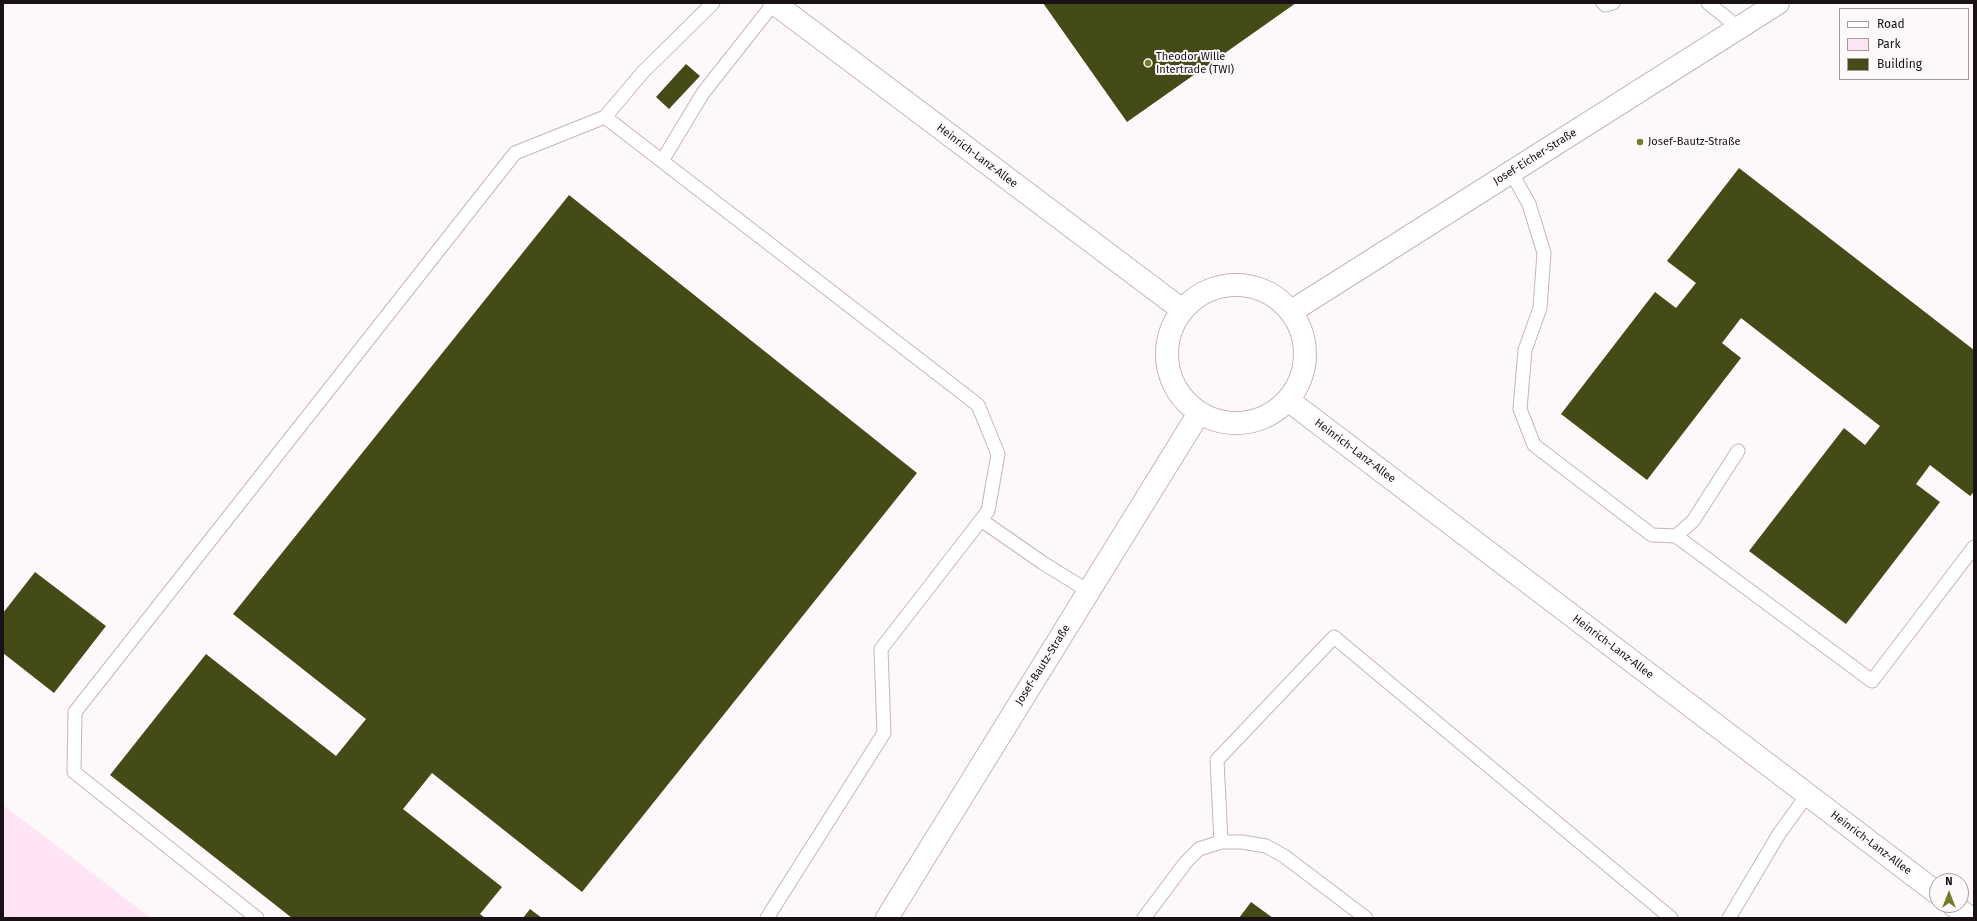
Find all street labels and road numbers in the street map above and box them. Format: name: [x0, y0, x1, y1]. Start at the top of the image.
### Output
street label: Heinrich-Lanz-Allee: [934, 121, 1020, 191]
street label: Josef-Eicher-Straße: [1491, 126, 1579, 188]
street label: Heinrich-Lanz-Allee: [1312, 416, 1398, 486]
street label: Heinrich-Lanz-Allee: [1570, 612, 1656, 682]
street label: Josef-Bautz-Straße: [1013, 622, 1073, 708]
street label: Heinrich-Lanz-Allee: [1828, 808, 1914, 878]

